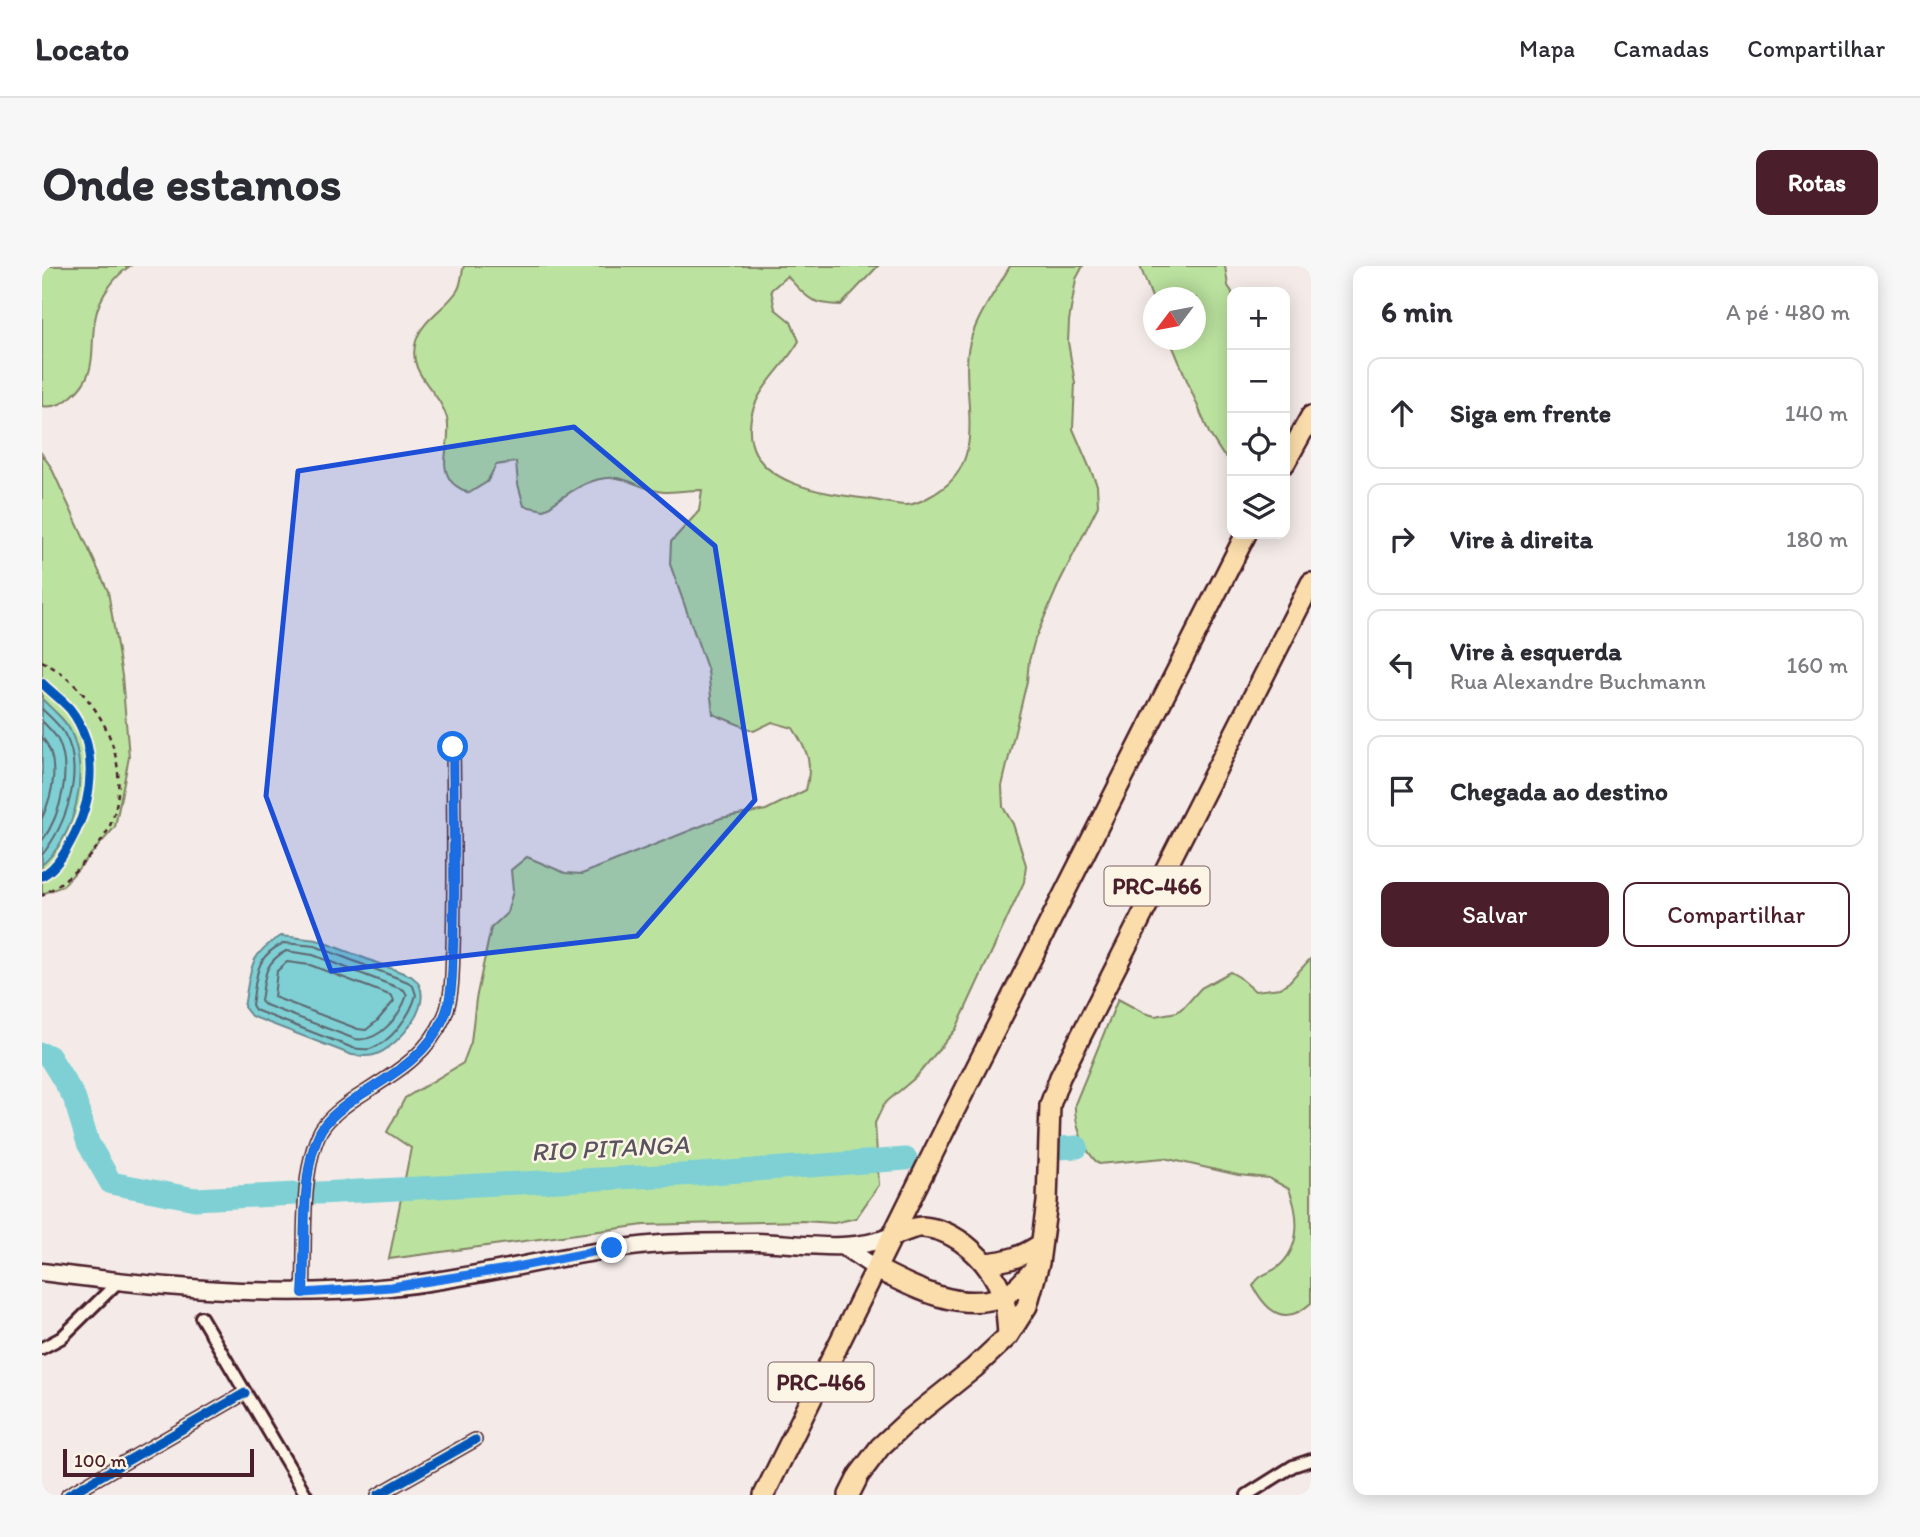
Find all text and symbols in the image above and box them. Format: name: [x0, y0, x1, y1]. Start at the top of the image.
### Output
text: Locato: [35, 29, 129, 68]
text: Mapa: [1519, 34, 1575, 63]
text: Camadas: [1613, 34, 1709, 63]
text: Compartilhar: [1747, 34, 1885, 63]
button: Rotas: [1756, 150, 1878, 215]
text: Onde estamos: [42, 153, 342, 212]
north arrow: [1143, 287, 1206, 350]
map controls: [1227, 287, 1290, 539]
button: +: [1227, 287, 1290, 350]
text: 6 min: [1381, 293, 1453, 330]
text: A pé · 480 m: [1726, 298, 1850, 326]
button: −: [1227, 350, 1290, 413]
icon: ahead: [1383, 394, 1421, 432]
text: Siga em frente: [1450, 397, 1611, 429]
text: 140 m: [1785, 399, 1848, 427]
button: locate: [1227, 413, 1290, 476]
button: layers: [1227, 476, 1290, 539]
icon: right: [1383, 520, 1421, 558]
text: Vire à direita: [1450, 523, 1593, 555]
text: 180 m: [1786, 525, 1848, 553]
text: Vire à esquerda: [1450, 635, 1622, 667]
icon: left: [1383, 646, 1421, 684]
text: 160 m: [1786, 651, 1848, 679]
text: Rua Alexandre Buchmann: [1450, 667, 1706, 695]
route start: [437, 731, 468, 762]
icon: arrive: [1383, 772, 1421, 810]
text: Chegada ao destino: [1450, 775, 1668, 807]
road number: PRC-466: [1104, 866, 1210, 906]
button: Salvar: [1381, 882, 1609, 947]
button: Compartilhar: [1623, 882, 1850, 947]
water label: RIO PITANGA: [530, 1128, 690, 1168]
route end: [596, 1232, 627, 1263]
road number: PRC-466: [768, 1362, 874, 1401]
scale bar: [63, 1446, 254, 1478]
text: 100 m: [74, 1449, 126, 1472]

